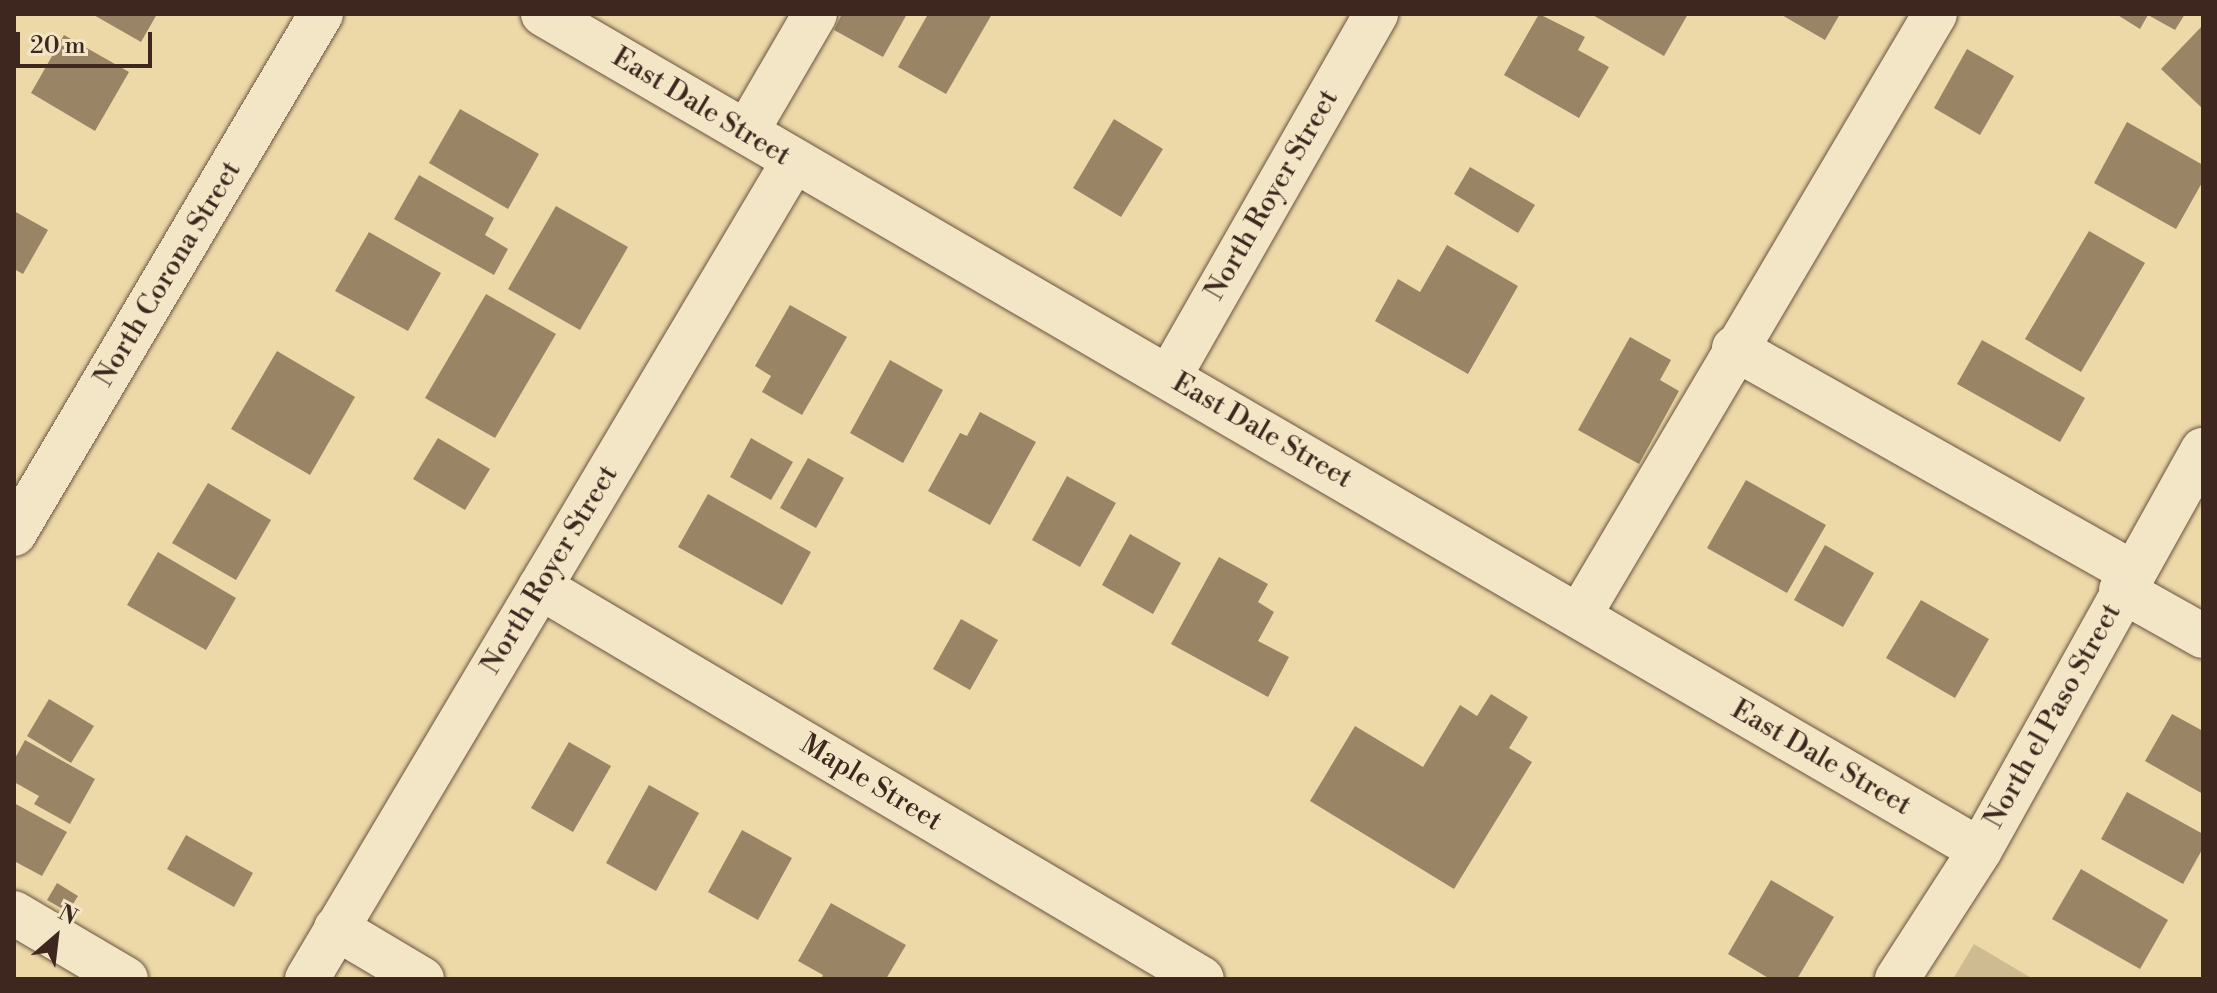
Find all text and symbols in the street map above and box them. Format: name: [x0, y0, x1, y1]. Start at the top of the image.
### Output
scale bar: [20, 16, 156, 66]
text: 20 m: [30, 31, 86, 61]
street label: East Dale Street: [606, 41, 796, 173]
street label: North Royer Street: [1198, 84, 1346, 306]
street label: North Corona Street: [87, 155, 249, 393]
street label: East Dale Street: [1166, 366, 1358, 496]
street label: North Royer Street: [474, 460, 626, 680]
street label: North el Paso Street: [1977, 598, 2129, 834]
street label: East Dale Street: [1725, 693, 1917, 823]
street label: Maple Street: [794, 728, 948, 838]
north arrow: [16, 897, 96, 977]
text: N: [53, 899, 82, 931]

